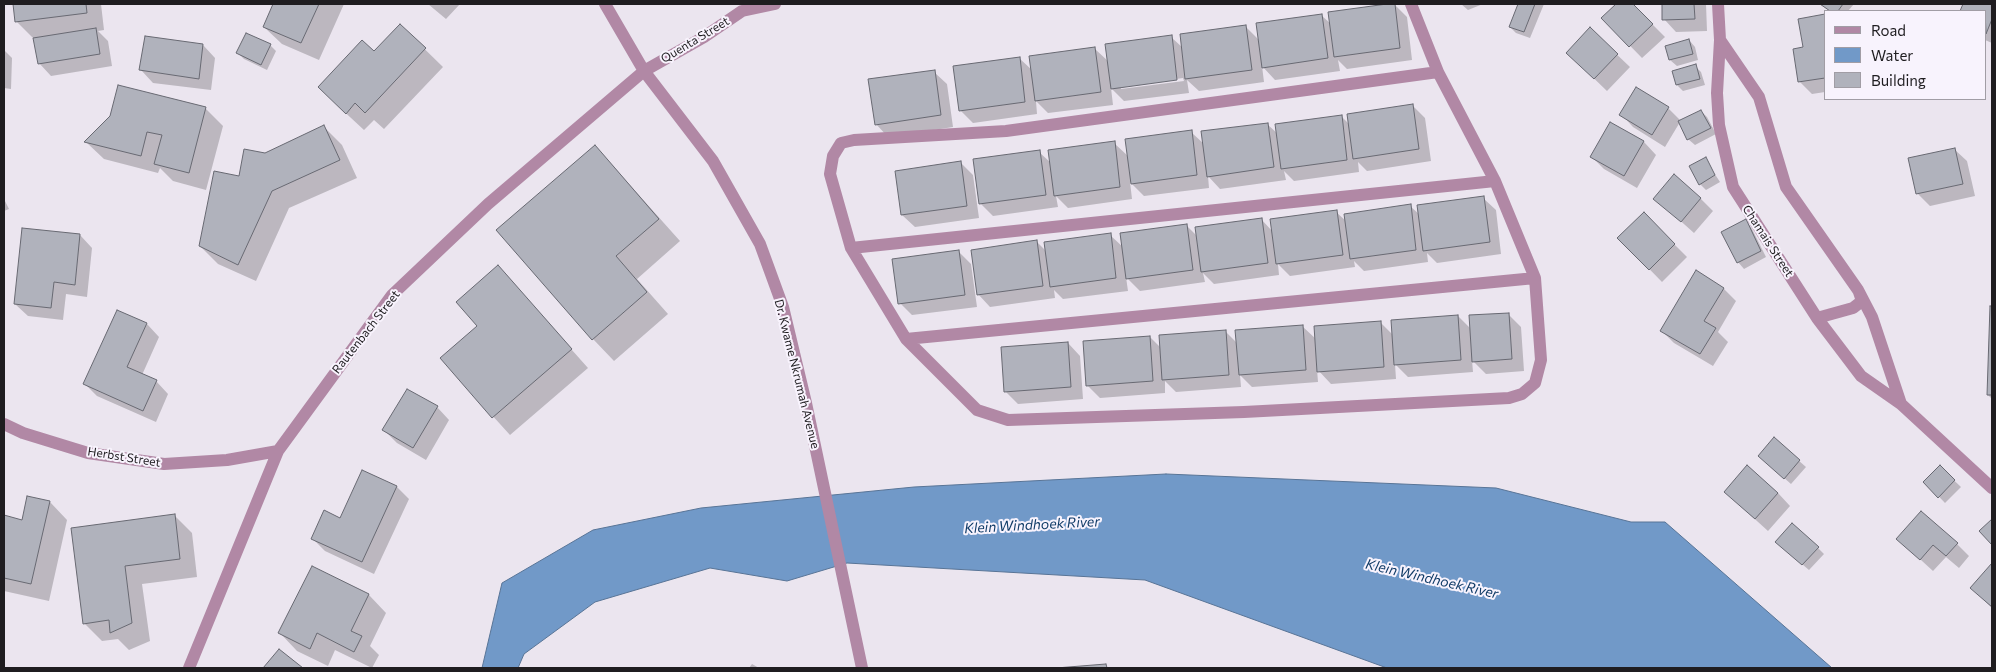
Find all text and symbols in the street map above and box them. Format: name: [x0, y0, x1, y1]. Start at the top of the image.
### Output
legend: [1824, 10, 1986, 100]
street label: Quenta Street: [658, 14, 732, 66]
text: Road: [1871, 21, 1906, 39]
text: Water: [1871, 46, 1913, 64]
text: Building: [1871, 71, 1926, 89]
street label: Chamais Street: [1739, 202, 1797, 280]
street label: Rautenbach Street: [329, 288, 403, 376]
street label: Dr. Kwame Nkrumah Avenue: [771, 298, 823, 450]
street label: Herbst Street: [86, 444, 162, 470]
water label: Klein Windhoek River: [964, 513, 1100, 537]
water label: Klein Windhoek River: [1364, 556, 1500, 602]

